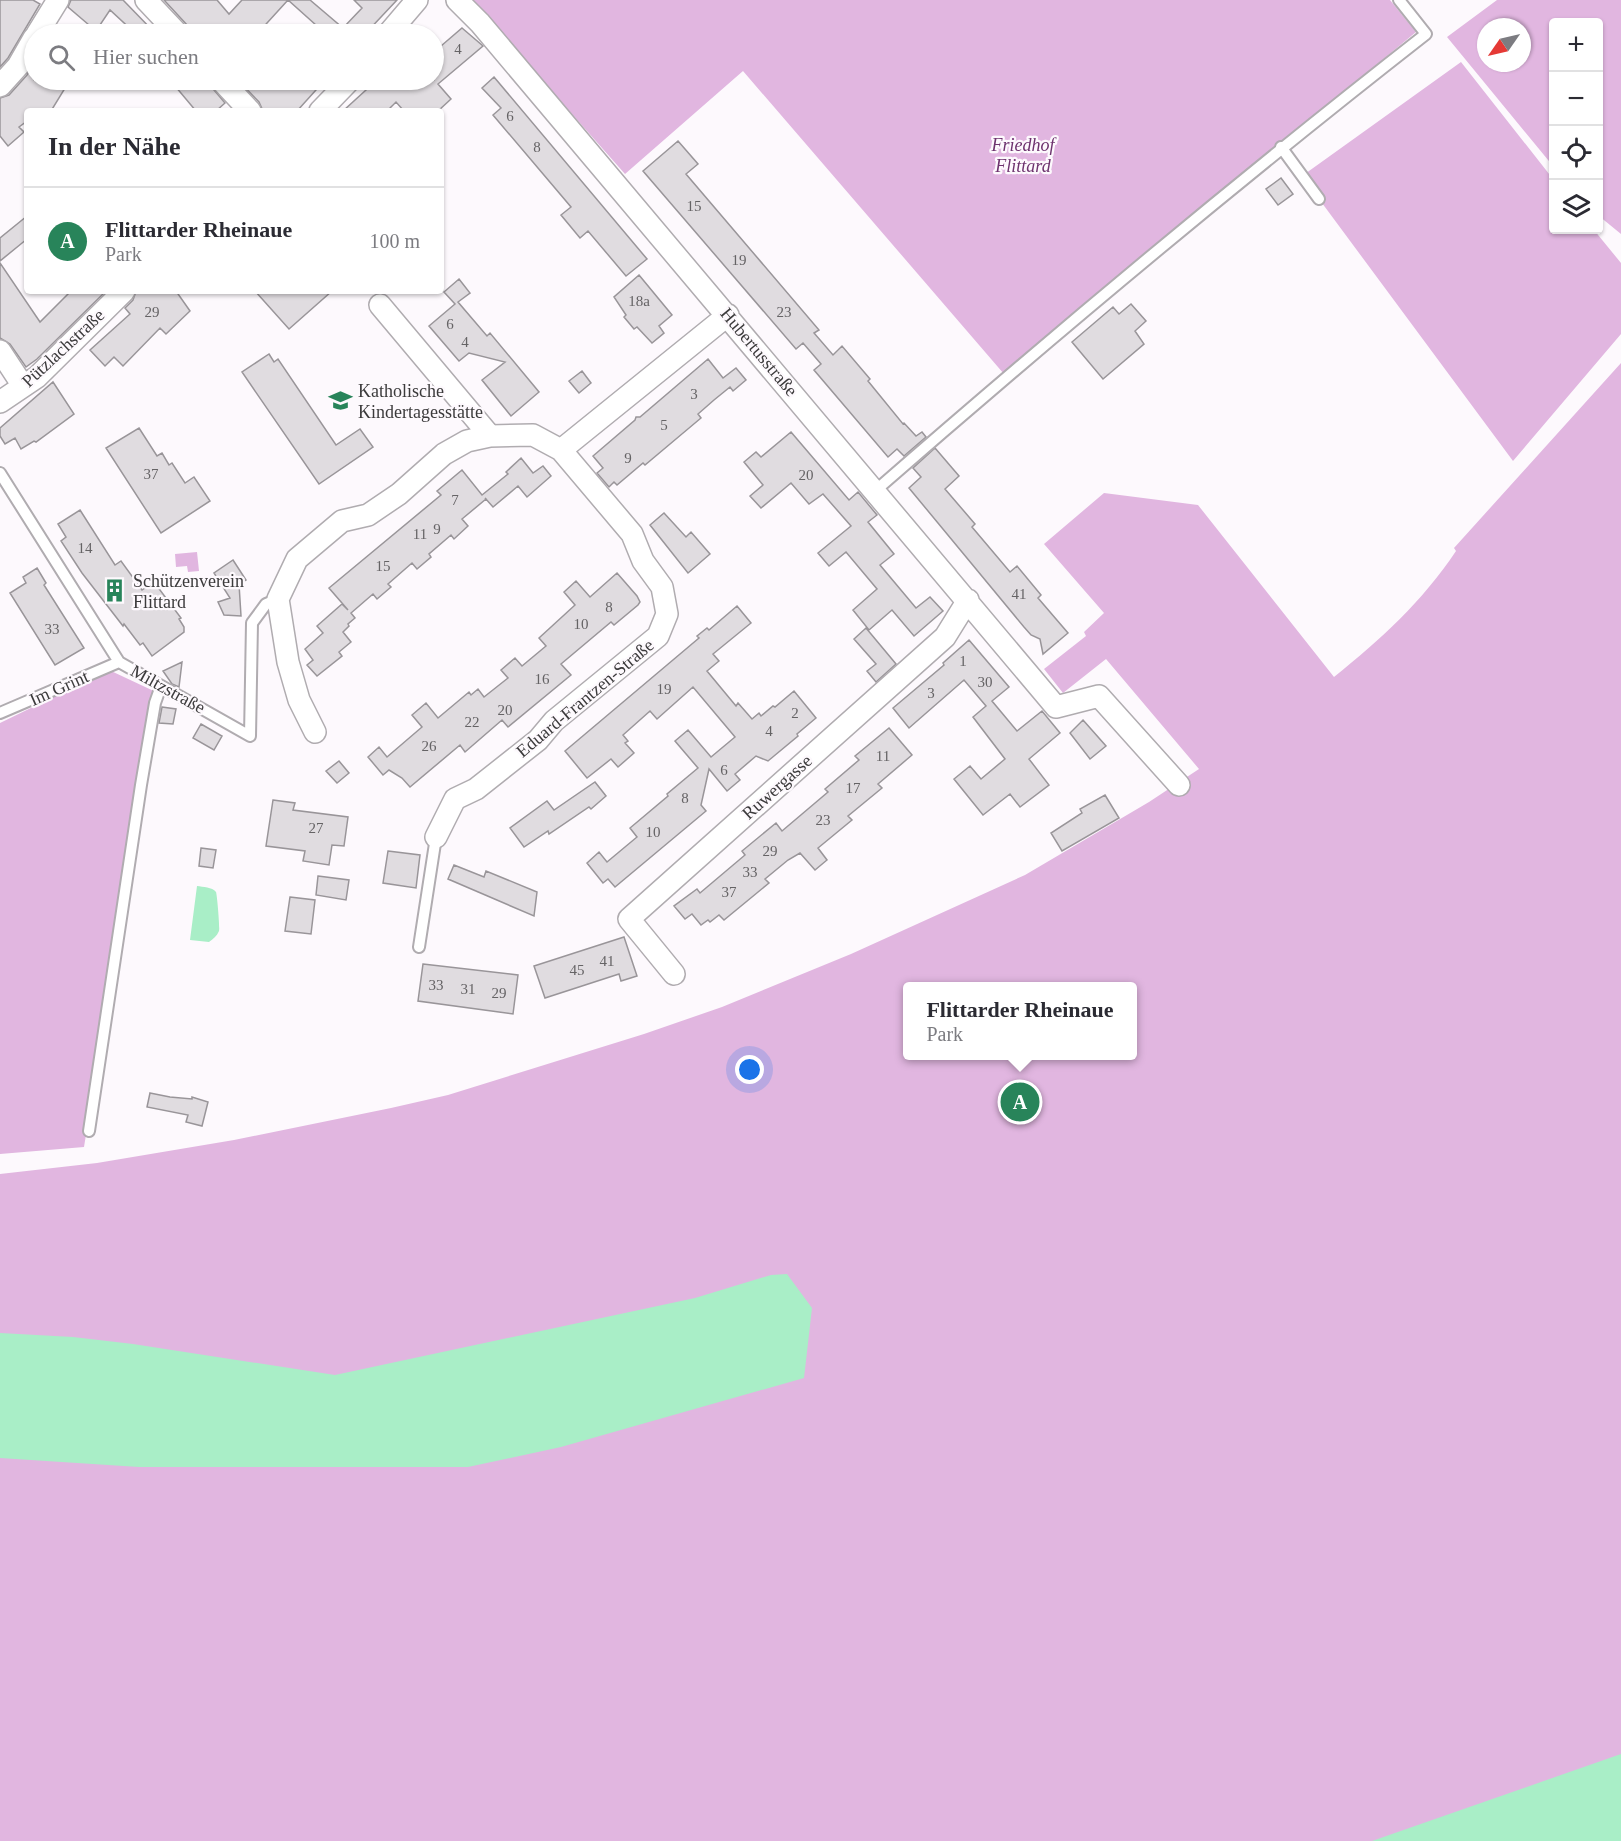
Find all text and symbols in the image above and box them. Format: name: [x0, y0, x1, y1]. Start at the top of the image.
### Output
north arrow: [1477, 18, 1531, 72]
map controls: [1549, 18, 1603, 234]
button: +: [1549, 18, 1603, 72]
search box: [24, 24, 444, 90]
icon: search: [45, 41, 78, 74]
house number: 4: [454, 41, 462, 57]
text: Hier suchen: [93, 44, 199, 69]
button: −: [1549, 72, 1603, 126]
house number: 6: [506, 108, 514, 124]
button: locate: [1549, 126, 1603, 180]
text: In der Nähe: [48, 132, 180, 161]
park label: Friedhof Flittard: [991, 135, 1057, 176]
house number: 8: [533, 139, 541, 155]
button: layers: [1549, 180, 1603, 234]
house number: 15: [687, 198, 702, 214]
text: Flittarder Rheinaue: [105, 217, 292, 242]
text: A: [60, 230, 75, 252]
text: 100 m: [369, 230, 420, 252]
text: Park: [105, 243, 142, 265]
house number: 19: [732, 252, 747, 268]
house number: 18a: [628, 293, 650, 309]
house number: 29: [145, 304, 160, 320]
street label: Hubertusstraße: [716, 304, 802, 400]
house number: 23: [777, 304, 792, 320]
street label: Pützlachstraße: [18, 305, 108, 391]
house number: 6: [446, 316, 454, 332]
house number: 4: [461, 334, 469, 350]
place label: Katholische Kindertagesstätte: [358, 381, 483, 422]
house number: 3: [690, 386, 698, 402]
school or university icon: Katholische Kindertagesstätte: [327, 388, 353, 414]
house number: 5: [660, 417, 668, 433]
house number: 9: [624, 450, 632, 466]
house number: 37: [144, 466, 159, 482]
house number: 20: [799, 467, 814, 483]
house number: 7: [451, 492, 459, 508]
house number: 9: [433, 521, 441, 537]
house number: 11: [413, 526, 427, 542]
house number: 14: [78, 540, 93, 556]
house number: 15: [376, 558, 391, 574]
place label: Schützenverein Flittard: [133, 571, 244, 612]
building icon: Schützenverein Flittard: [102, 578, 128, 604]
house number: 41: [1012, 586, 1027, 602]
house number: 8: [605, 599, 613, 615]
house number: 10: [574, 616, 589, 632]
house number: 33: [45, 621, 60, 637]
street label: Eduard-Frantzen-Straße: [512, 635, 658, 761]
house number: 1: [959, 653, 967, 669]
street label: Miltzstraße: [127, 660, 209, 718]
street label: Im Grint: [26, 666, 92, 710]
house number: 16: [535, 671, 550, 687]
house number: 30: [978, 674, 993, 690]
house number: 19: [657, 681, 672, 697]
house number: 3: [927, 685, 935, 701]
house number: 20: [498, 702, 513, 718]
house number: 2: [791, 705, 799, 721]
house number: 22: [465, 714, 480, 730]
house number: 4: [765, 723, 773, 739]
house number: 26: [422, 738, 437, 754]
house number: 11: [876, 748, 890, 764]
street label: Ruwergasse: [738, 751, 816, 823]
house number: 6: [720, 762, 728, 778]
house number: 17: [846, 780, 861, 796]
house number: 8: [681, 790, 689, 806]
house number: 23: [816, 812, 831, 828]
house number: 27: [309, 820, 324, 836]
house number: 10: [646, 824, 661, 840]
house number: 29: [763, 843, 778, 859]
house number: 33: [743, 864, 758, 880]
house number: 37: [722, 884, 737, 900]
house number: 41: [600, 953, 615, 969]
house number: 45: [570, 962, 585, 978]
house number: 33: [429, 977, 444, 993]
house number: 31: [461, 981, 476, 997]
popup: [903, 982, 1137, 1060]
house number: 29: [492, 985, 507, 1001]
text: Flittarder Rheinaue: [926, 997, 1114, 1022]
text: Park: [926, 1023, 963, 1045]
your location: [735, 1055, 764, 1084]
pin: A: [1000, 1080, 1040, 1124]

